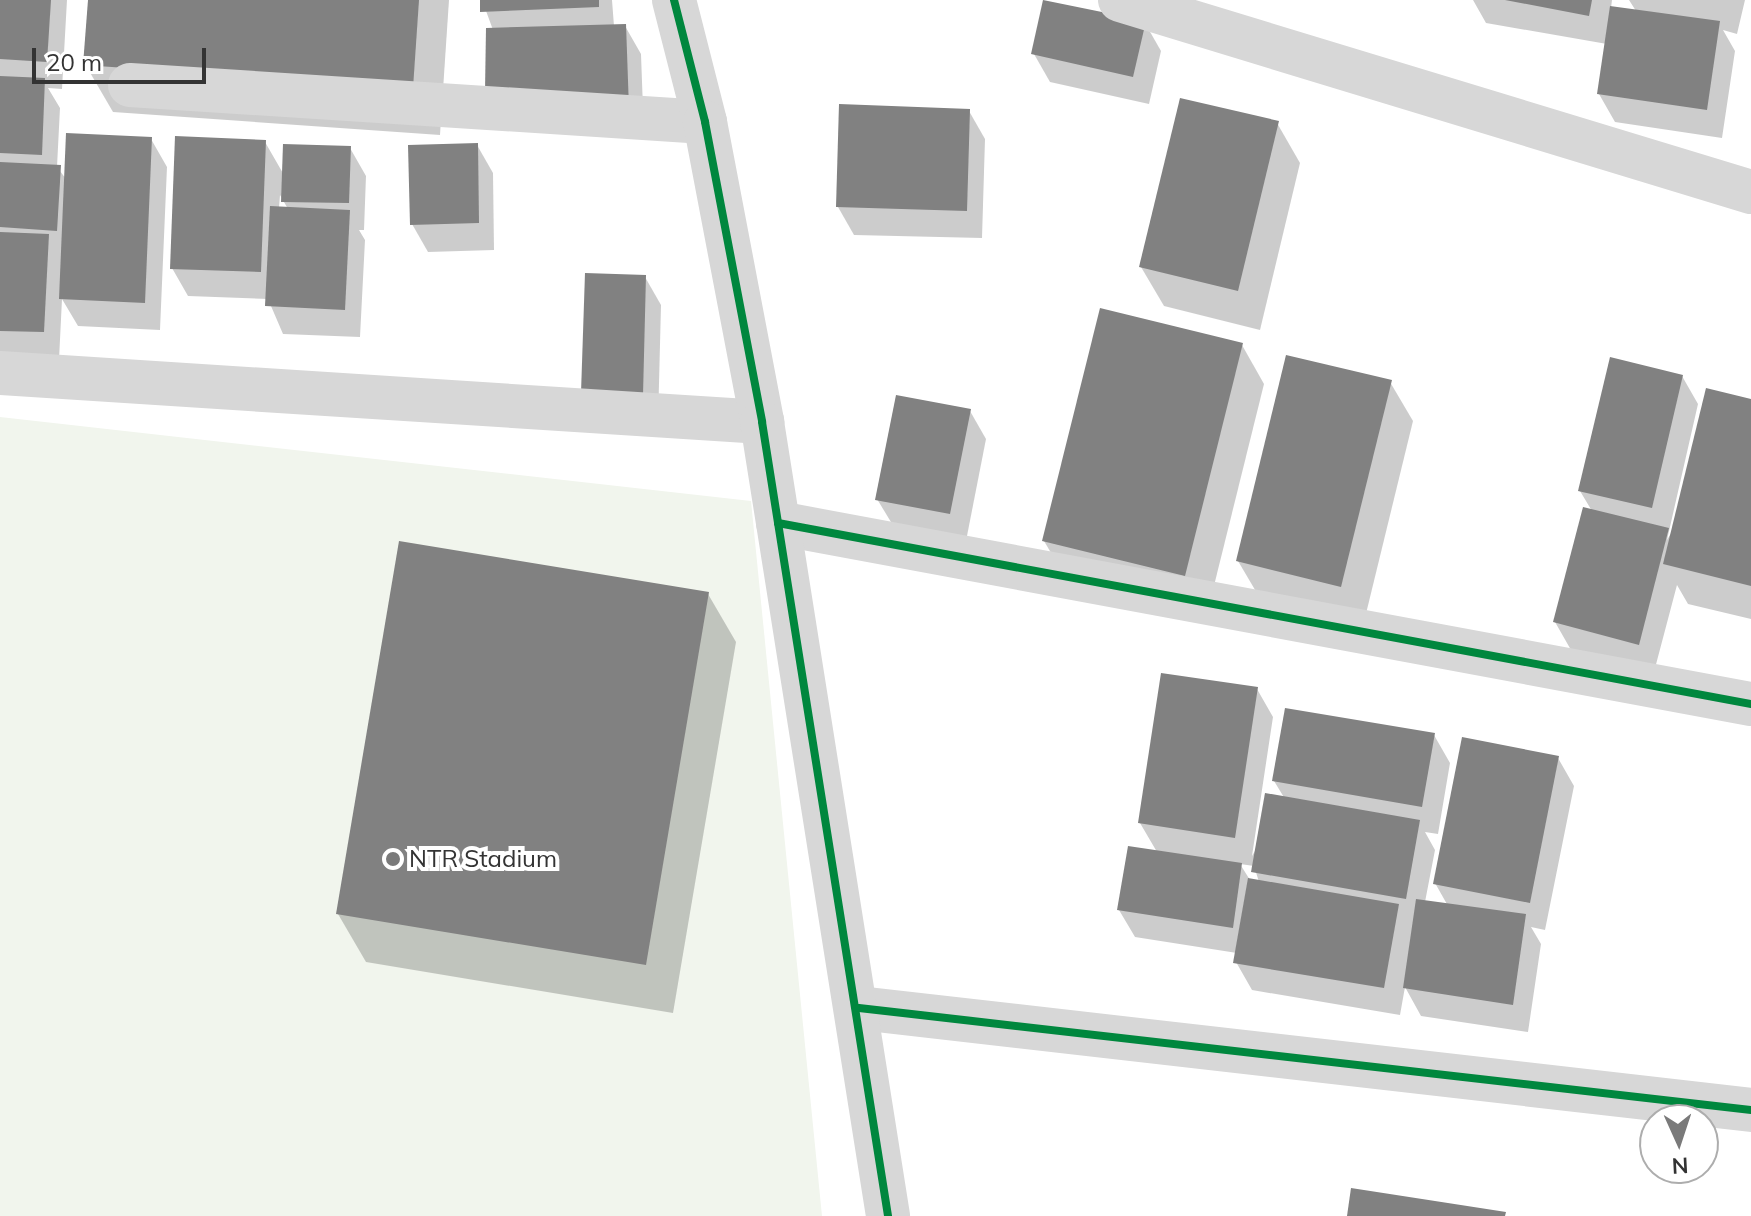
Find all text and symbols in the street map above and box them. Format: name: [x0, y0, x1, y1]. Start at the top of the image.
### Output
scale bar: [36, 32, 210, 82]
text: 20 m: [46, 47, 102, 77]
place label: NTR Stadium: [409, 845, 557, 873]
marker: NTR Stadium: [384, 850, 402, 868]
north arrow: [1639, 1104, 1719, 1184]
text: N: [1671, 1152, 1689, 1180]

